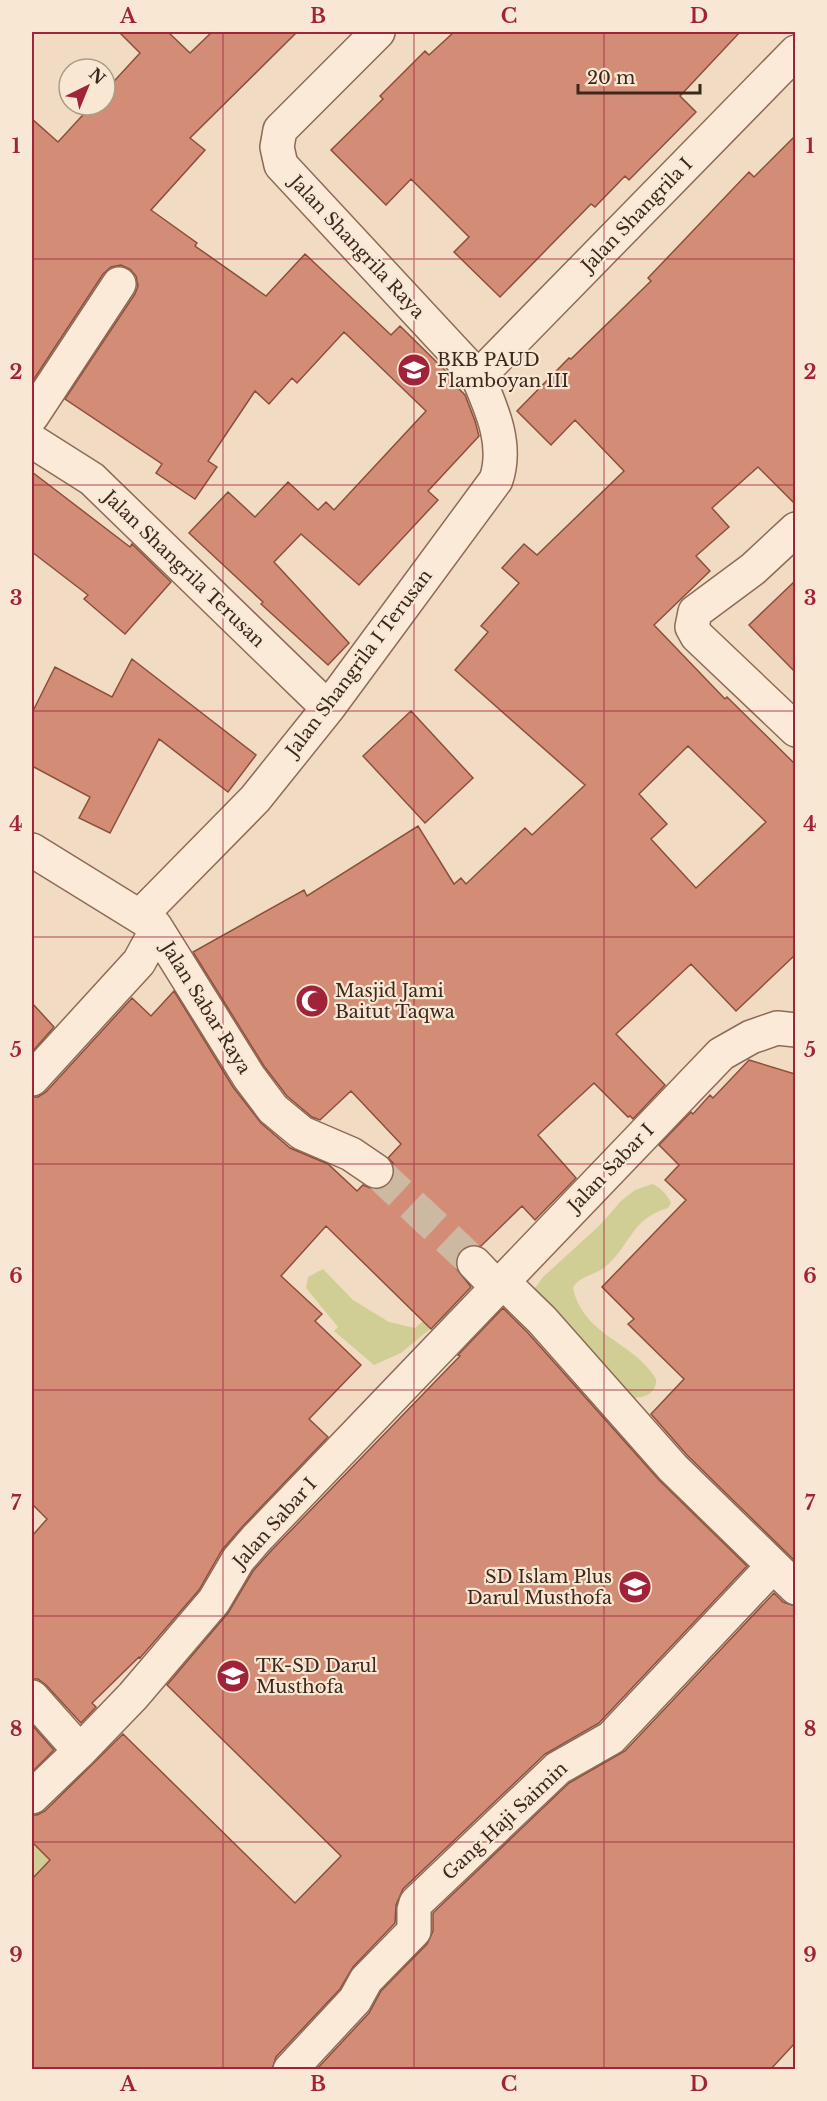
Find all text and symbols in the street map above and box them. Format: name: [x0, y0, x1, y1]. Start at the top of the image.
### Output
text: A: [119, 4, 137, 28]
text: B: [310, 4, 326, 28]
text: C: [501, 4, 517, 28]
text: D: [690, 4, 708, 28]
north arrow: [57, 57, 117, 117]
scale bar: [578, 57, 700, 95]
text: N: [85, 64, 110, 88]
text: 20 m: [587, 67, 635, 89]
text: 1: [12, 134, 21, 158]
text: 1: [806, 134, 815, 158]
street label: Jalan Shangrila I: [576, 153, 697, 278]
street label: Jalan Shangrila Raya: [284, 169, 429, 323]
place label: BKB PAUD Flamboyan III: [437, 349, 569, 392]
school or university icon: BKB PAUD Flamboyan III: [396, 352, 432, 388]
text: 2: [9, 360, 23, 384]
text: 2: [803, 360, 817, 384]
street label: Jalan Shangrila Terusan: [97, 485, 269, 652]
street label: Jalan Shangrila I Terusan: [280, 565, 437, 763]
text: 3: [10, 586, 22, 610]
text: 3: [804, 586, 816, 610]
text: 4: [9, 812, 23, 836]
text: 4: [803, 812, 817, 836]
street label: Jalan Sabar Raya: [155, 936, 255, 1078]
place label: Masjid Jami Baitut Taqwa: [335, 980, 455, 1023]
mosque icon: Masjid Jami Baitut Taqwa: [294, 983, 330, 1019]
text: 5: [10, 1038, 22, 1062]
text: 5: [804, 1038, 816, 1062]
street label: Jalan Sabar I: [562, 1119, 658, 1218]
text: 6: [9, 1264, 23, 1288]
text: 6: [803, 1264, 817, 1288]
street label: Jalan Sabar I: [227, 1473, 321, 1574]
text: 7: [11, 1491, 22, 1515]
text: 7: [805, 1491, 816, 1515]
place label: SD Islam Plus Darul Musthofa: [467, 1566, 612, 1609]
school or university icon: SD Islam Plus Darul Musthofa: [617, 1569, 653, 1605]
place label: TK-SD Darul Musthofa: [256, 1655, 377, 1698]
school or university icon: TK-SD Darul Musthofa: [215, 1658, 251, 1694]
text: 8: [10, 1717, 22, 1741]
text: 8: [804, 1717, 816, 1741]
street label: Gang Haji Saimin: [438, 1757, 572, 1885]
text: 9: [9, 1943, 23, 1967]
text: 9: [803, 1943, 817, 1967]
text: A: [119, 2072, 137, 2096]
text: B: [310, 2072, 326, 2096]
text: C: [501, 2072, 517, 2096]
text: D: [690, 2072, 708, 2096]

